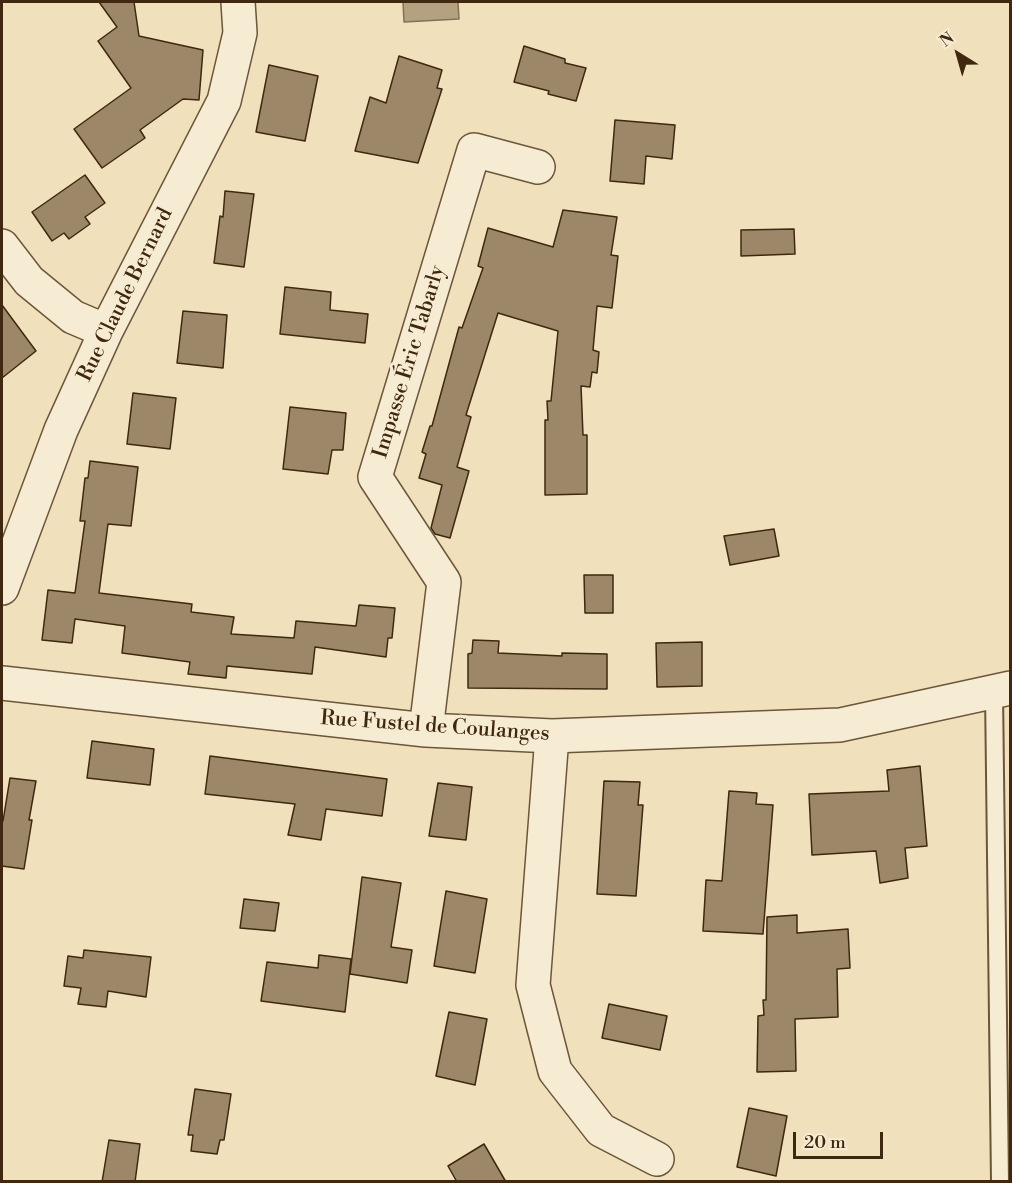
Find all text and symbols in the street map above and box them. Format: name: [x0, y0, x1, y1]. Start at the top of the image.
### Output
north arrow: [928, 24, 988, 84]
text: N: [936, 28, 958, 51]
street label: Rue Claude Bernard: [73, 204, 179, 386]
street label: Impasse Éric Tabarly: [369, 263, 451, 461]
street label: Rue Fustel de Coulanges: [320, 706, 550, 748]
scale bar: [796, 1120, 886, 1158]
text: 20 m: [804, 1131, 846, 1154]

